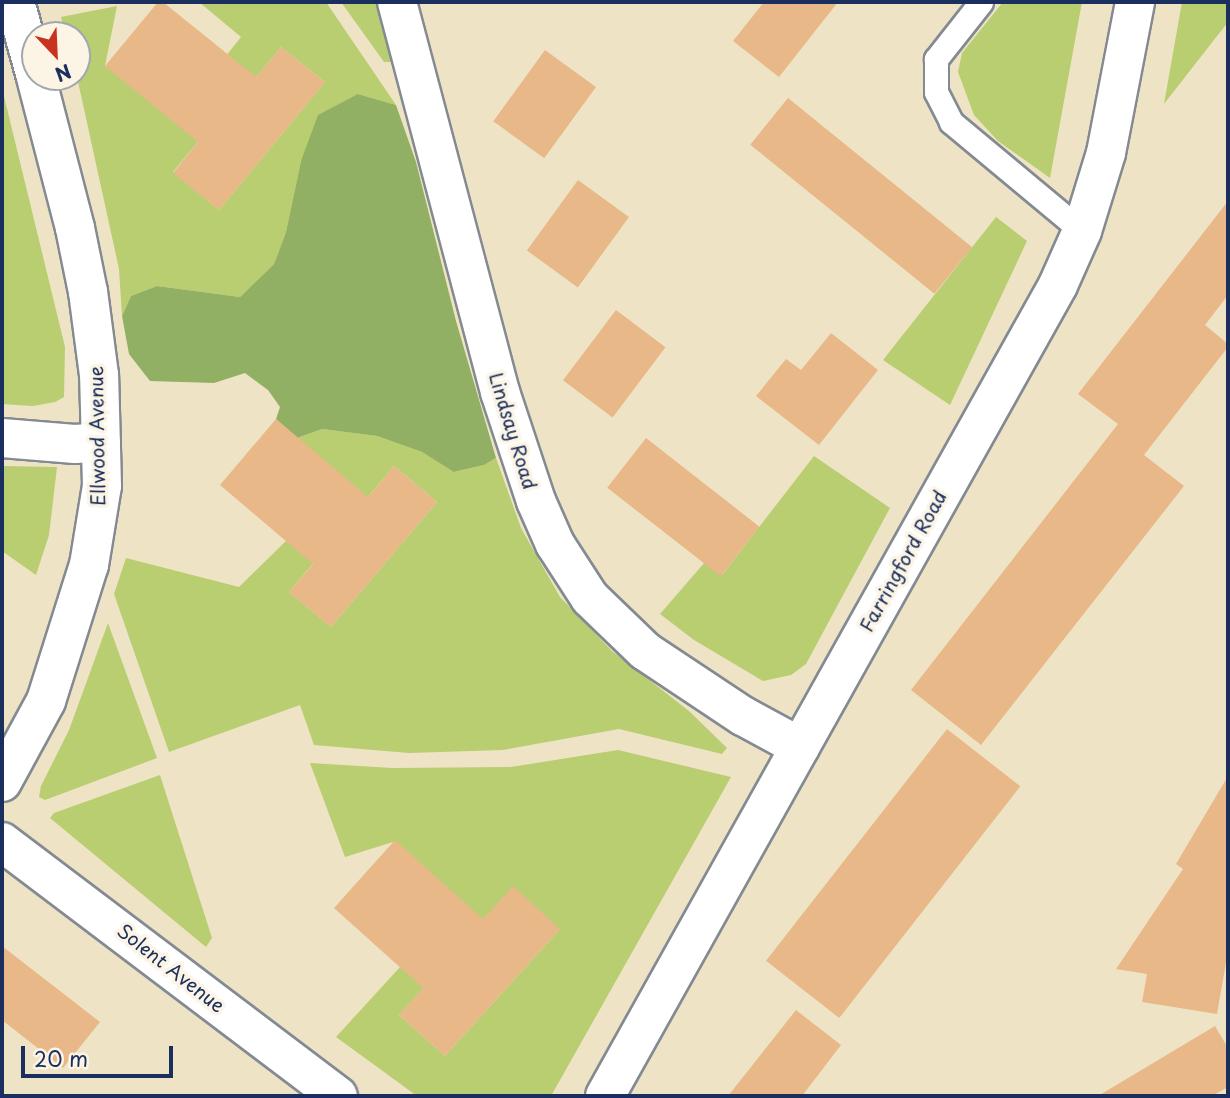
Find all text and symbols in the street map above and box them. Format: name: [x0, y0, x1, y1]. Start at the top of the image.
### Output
north arrow: [21, 21, 91, 91]
text: N: [51, 58, 76, 89]
street label: Ellwood Avenue: [84, 365, 110, 507]
street label: Lindsay Road: [484, 369, 542, 493]
street label: Farringford Road: [855, 486, 951, 636]
street label: Solent Avenue: [113, 919, 229, 1017]
scale bar: [24, 1032, 177, 1076]
text: 20 m: [34, 1042, 88, 1074]

